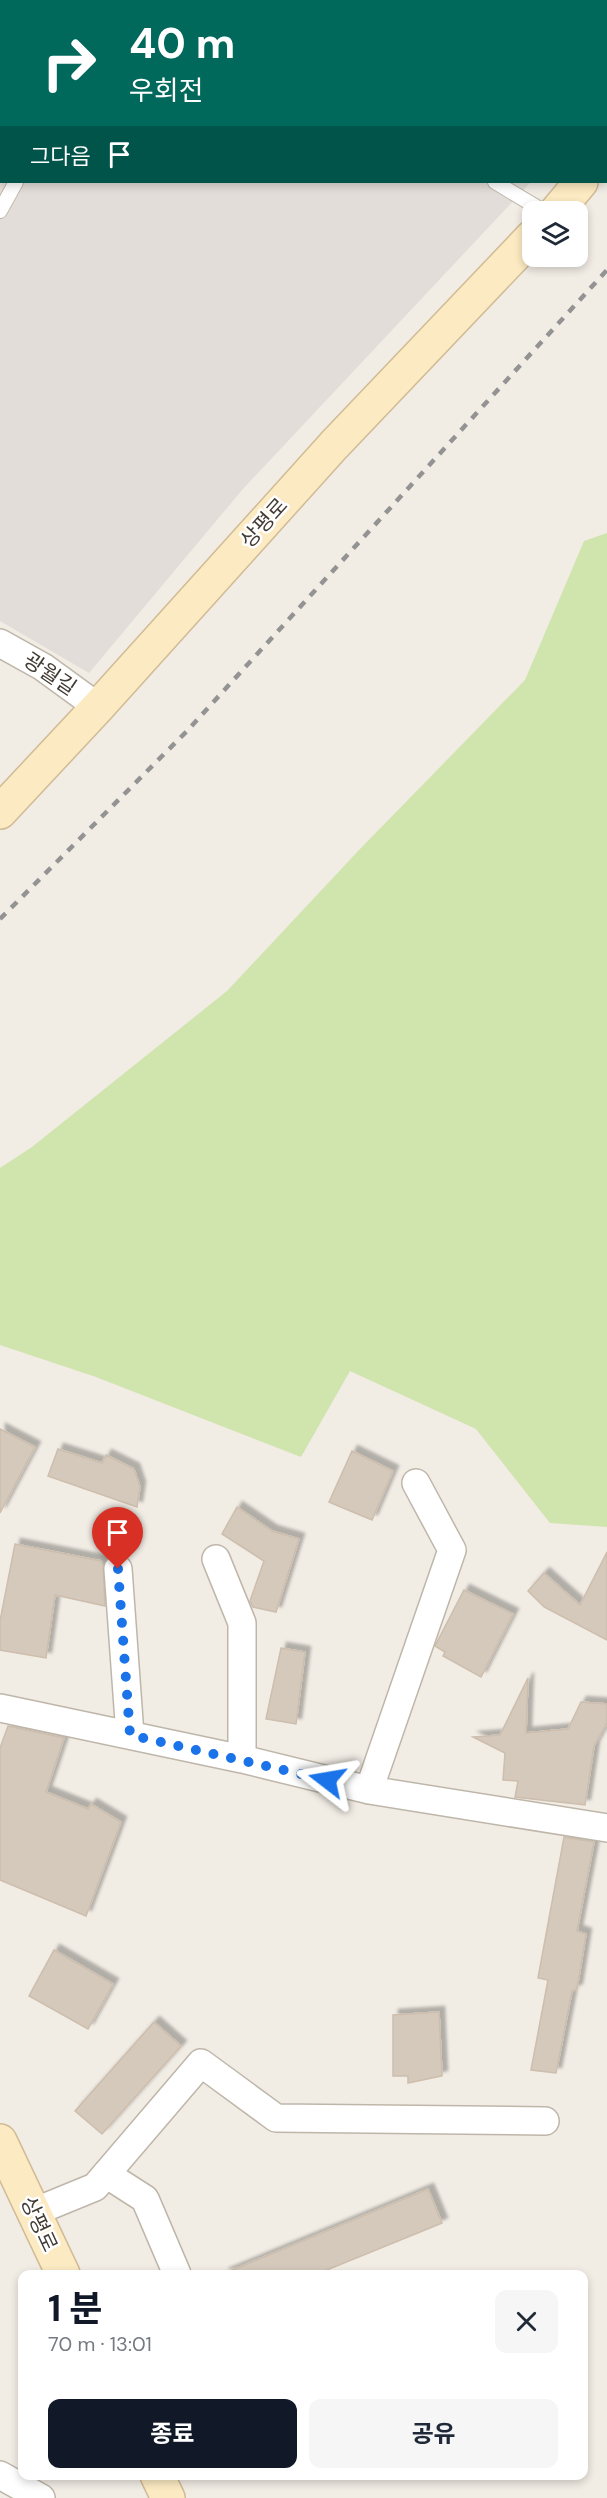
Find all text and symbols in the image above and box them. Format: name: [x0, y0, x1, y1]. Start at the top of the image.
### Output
text: 40 m: [129, 16, 235, 71]
icon: right: [30, 24, 108, 102]
text: 우회전: [129, 73, 204, 108]
icon: arrive: [103, 138, 136, 171]
text: 그다음: [30, 142, 91, 171]
map controls: [522, 201, 588, 267]
button: layers: [522, 201, 588, 267]
street label: 상평로: [234, 492, 294, 554]
street label: 광월길: [18, 646, 82, 702]
pin: [92, 1507, 143, 1569]
icon: arrive: [101, 1516, 134, 1549]
position arrow: [295, 1748, 359, 1812]
street label: 상평로: [14, 2192, 64, 2256]
text: 1 분: [48, 2285, 103, 2332]
button: close: [495, 2290, 558, 2353]
text: 70 m · 13:01: [48, 2331, 152, 2357]
button: 종료: [48, 2399, 297, 2468]
button: 공유: [309, 2399, 558, 2468]

